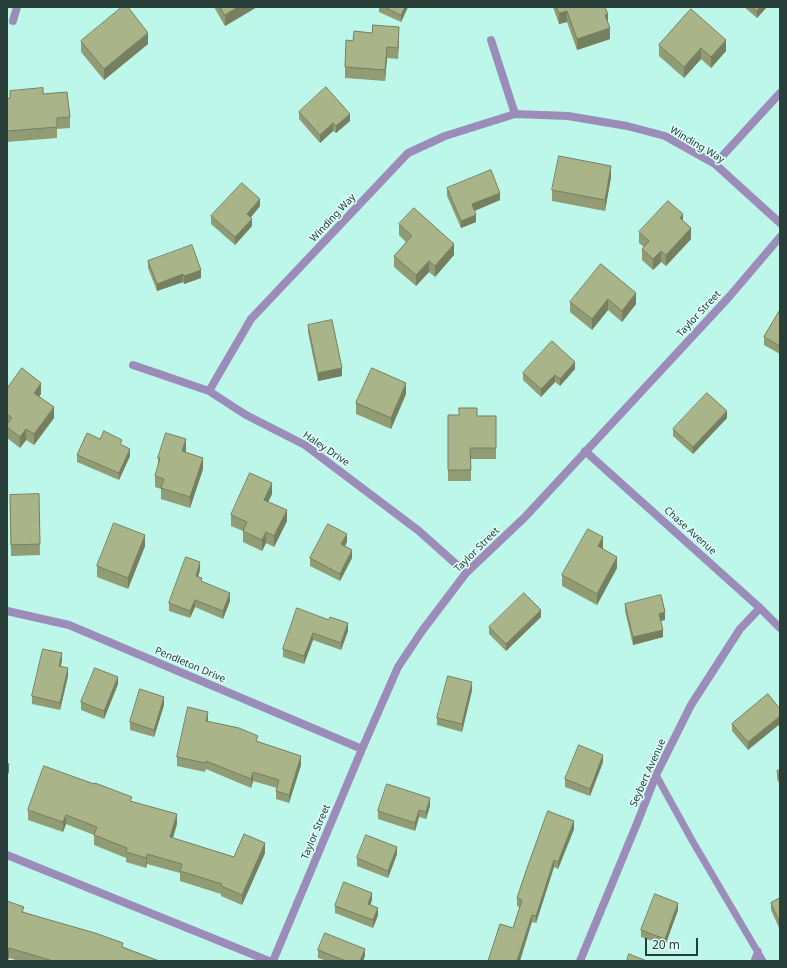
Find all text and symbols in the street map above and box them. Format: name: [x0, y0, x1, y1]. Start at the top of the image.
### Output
street label: Winding Way: [668, 124, 726, 166]
street label: Winding Way: [308, 191, 358, 245]
street label: Taylor Street: [675, 288, 723, 340]
street label: Haley Drive: [300, 429, 352, 469]
street label: Chase Avenue: [661, 504, 719, 558]
street label: Taylor Street: [452, 525, 502, 575]
street label: Pendleton Drive: [153, 645, 227, 685]
street label: Seybert Avenue: [628, 737, 668, 809]
street label: Taylor Street: [299, 803, 333, 861]
scale bar: [647, 930, 700, 956]
text: 20 m: [652, 936, 680, 953]

